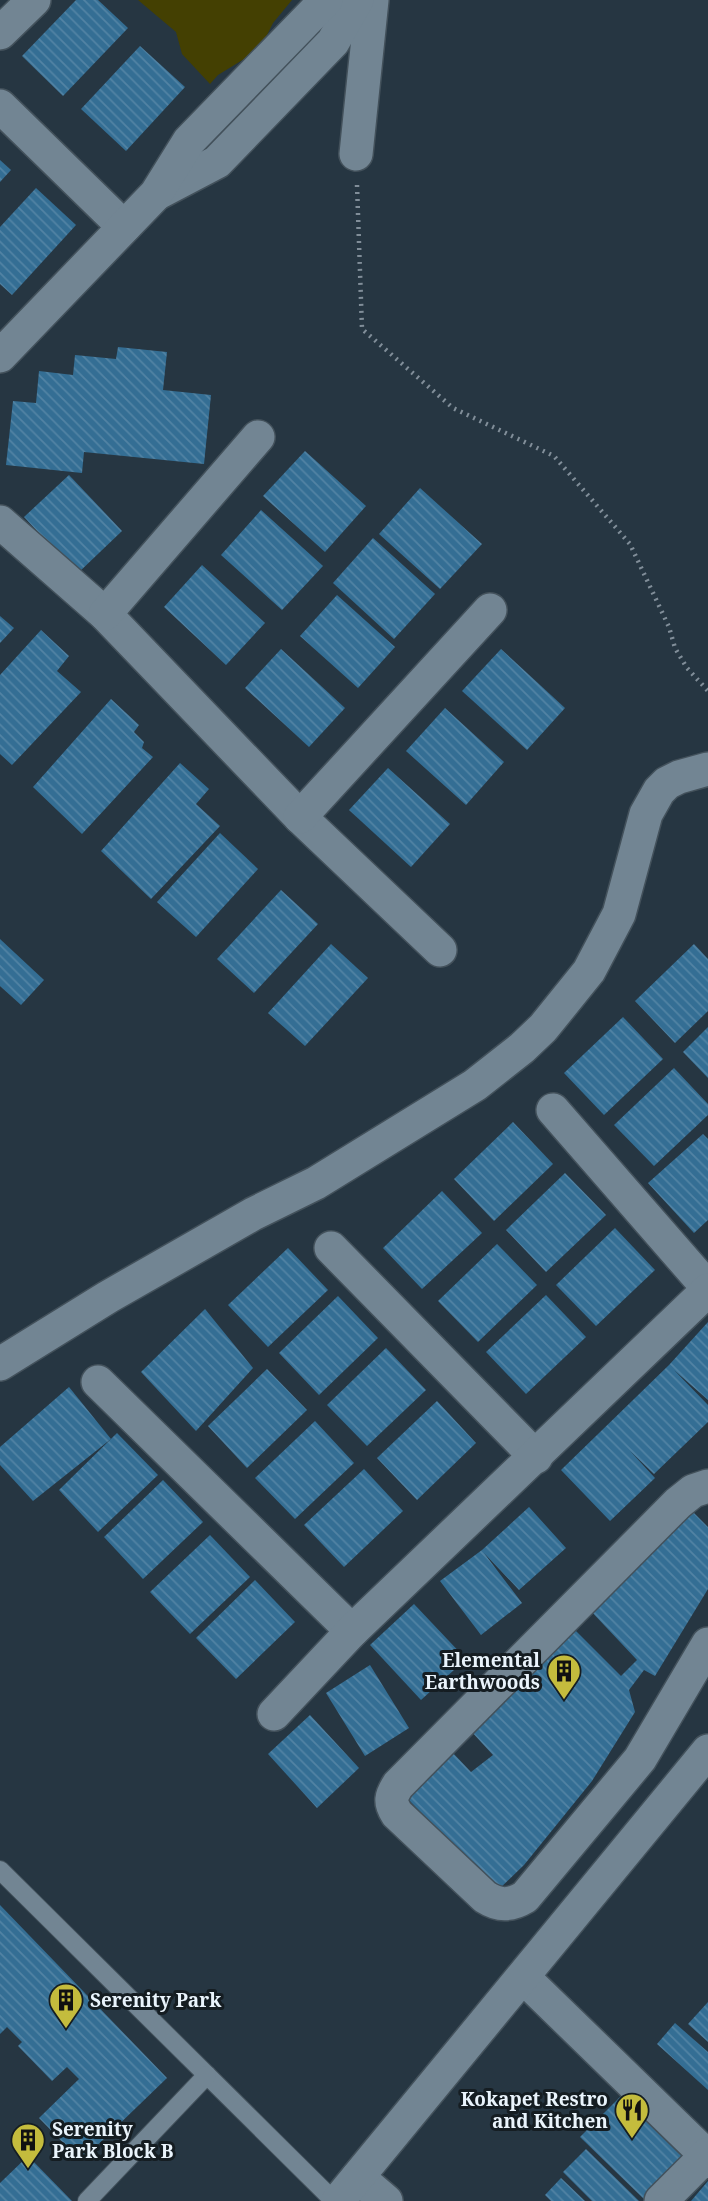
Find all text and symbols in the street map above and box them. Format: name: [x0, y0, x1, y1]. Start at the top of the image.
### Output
place label: Elemental Earthwoods: [425, 1647, 540, 1695]
building icon: Elemental Earthwoods: [545, 1652, 583, 1701]
building icon: Serenity Park: [47, 1981, 85, 2030]
place label: Serenity Park: [90, 1987, 222, 2013]
place label: Kokapet Restro and Kitchen: [461, 2086, 608, 2134]
restaurant icon: Kokapet Restro and Kitchen: [613, 2091, 651, 2140]
place label: Serenity Park Block B: [52, 2116, 174, 2164]
building icon: Serenity Park Block B: [9, 2121, 47, 2170]

